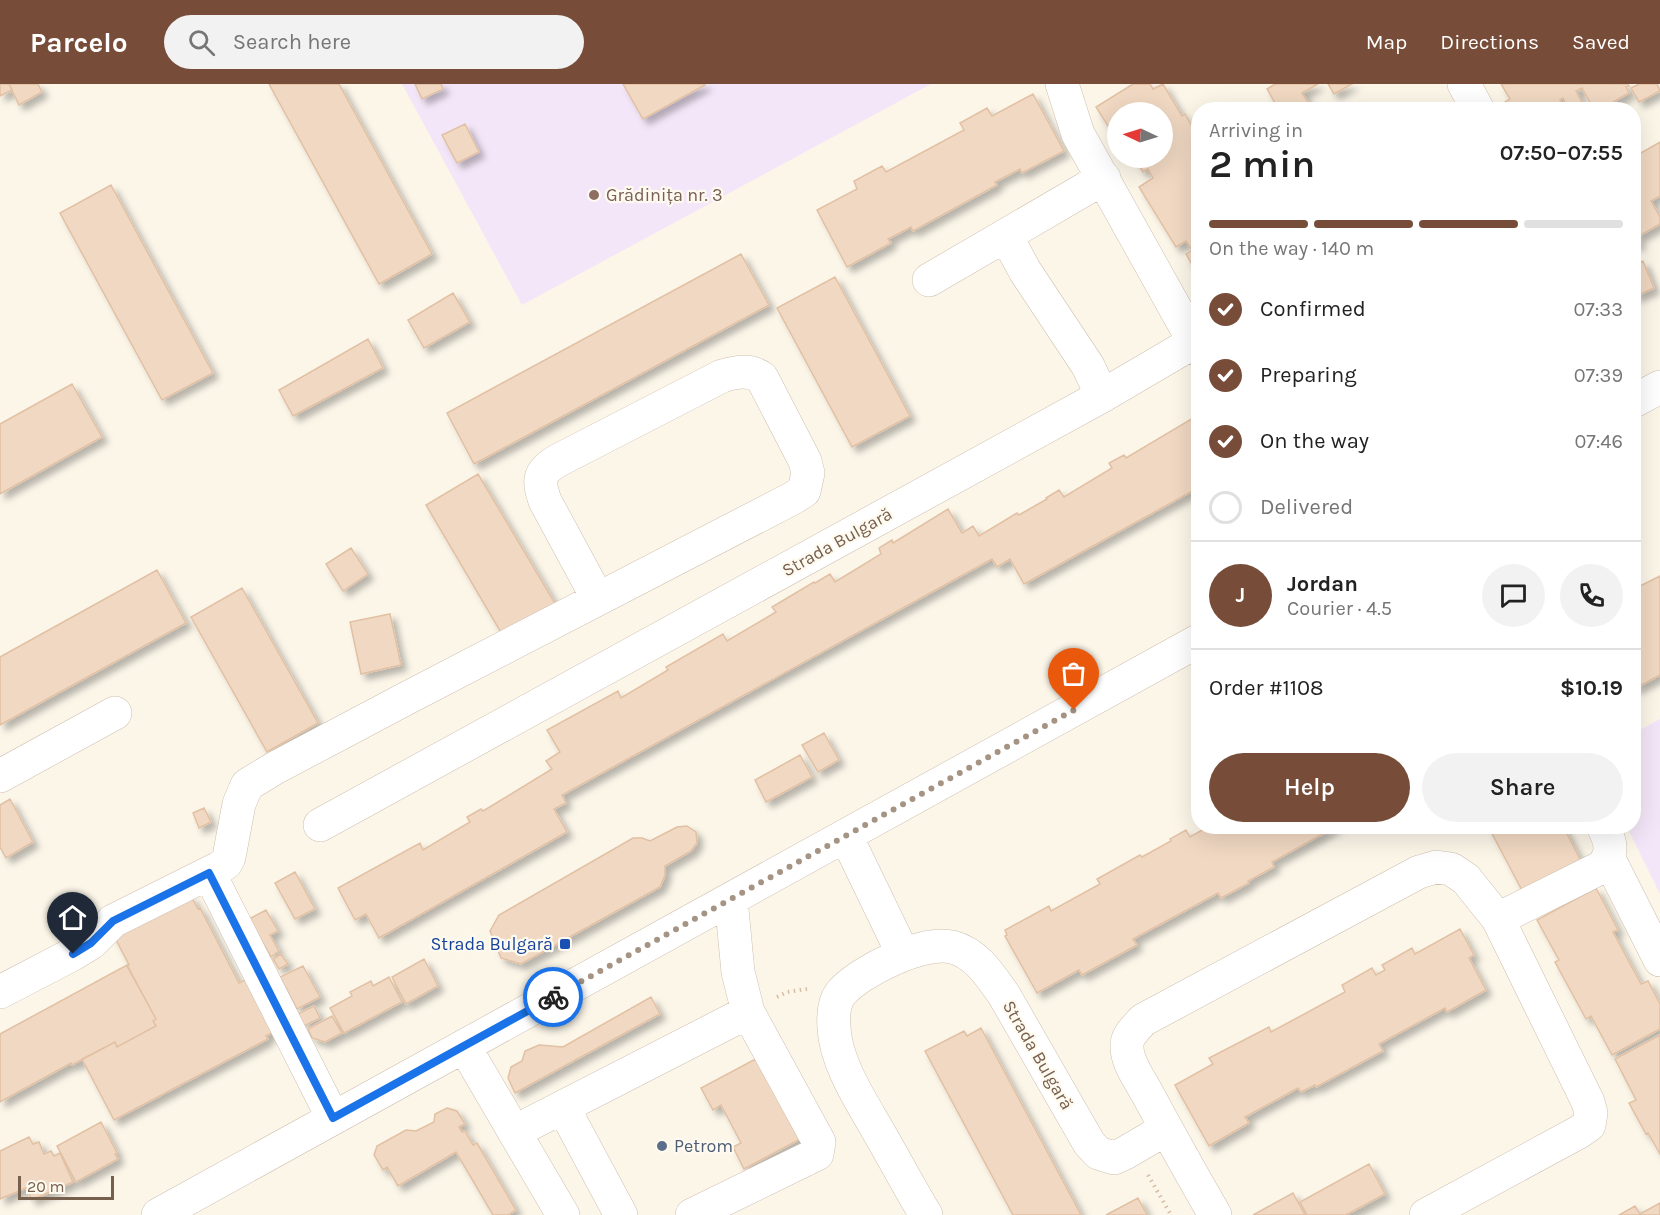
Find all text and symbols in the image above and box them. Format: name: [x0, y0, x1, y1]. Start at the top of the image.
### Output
search box: [164, 15, 584, 69]
text: Parcelo: [30, 26, 128, 59]
icon: search: [185, 26, 218, 59]
text: Search here: [233, 29, 351, 55]
text: Map: [1366, 30, 1407, 54]
text: Directions: [1440, 30, 1539, 54]
text: Saved: [1572, 30, 1630, 54]
north arrow: [1107, 102, 1173, 168]
map controls: [1107, 102, 1173, 168]
text: Arriving in: [1209, 119, 1303, 142]
text: 07:50–07:55: [1500, 140, 1623, 166]
text: 2 min: [1209, 141, 1315, 187]
place label: Grădinița nr. 3: [606, 184, 723, 206]
marker: Grădinița nr. 3: [587, 188, 601, 202]
text: On the way · 140 m: [1209, 237, 1374, 260]
icon: check: [1209, 293, 1242, 326]
text: Confirmed: [1260, 296, 1366, 322]
text: 07:33: [1574, 298, 1623, 321]
icon: check: [1209, 359, 1242, 392]
text: Preparing: [1260, 362, 1357, 388]
text: 07:39: [1574, 364, 1623, 387]
icon: check: [1209, 425, 1242, 458]
text: On the way: [1260, 428, 1369, 454]
text: 07:46: [1575, 430, 1623, 453]
text: Delivered: [1260, 494, 1353, 520]
street label: Strada Bulgară: [778, 503, 896, 581]
button: chat: [1482, 564, 1545, 627]
button: phone: [1560, 564, 1623, 627]
text: Jordan: [1287, 571, 1358, 597]
text: J: [1236, 582, 1245, 608]
text: Courier · 4.5: [1287, 597, 1392, 620]
pin: [1048, 648, 1099, 710]
icon: bag: [1057, 657, 1090, 690]
text: Order #1108: [1209, 675, 1324, 701]
text: $10.19: [1560, 675, 1623, 701]
button: Help: [1209, 753, 1410, 822]
button: Share: [1422, 753, 1623, 822]
pin: [47, 892, 98, 954]
icon: home: [56, 901, 89, 934]
place label: Strada Bulgară: [430, 933, 553, 955]
marker: Strada Bulgară: [558, 937, 572, 951]
courier: [523, 967, 583, 1027]
icon: bike: [537, 981, 570, 1014]
street label: Strada Bulgară: [998, 996, 1078, 1114]
place label: Petrom: [674, 1135, 733, 1157]
marker: Petrom: [655, 1139, 669, 1153]
scale bar: [18, 1173, 114, 1200]
text: 20 m: [27, 1177, 65, 1196]

